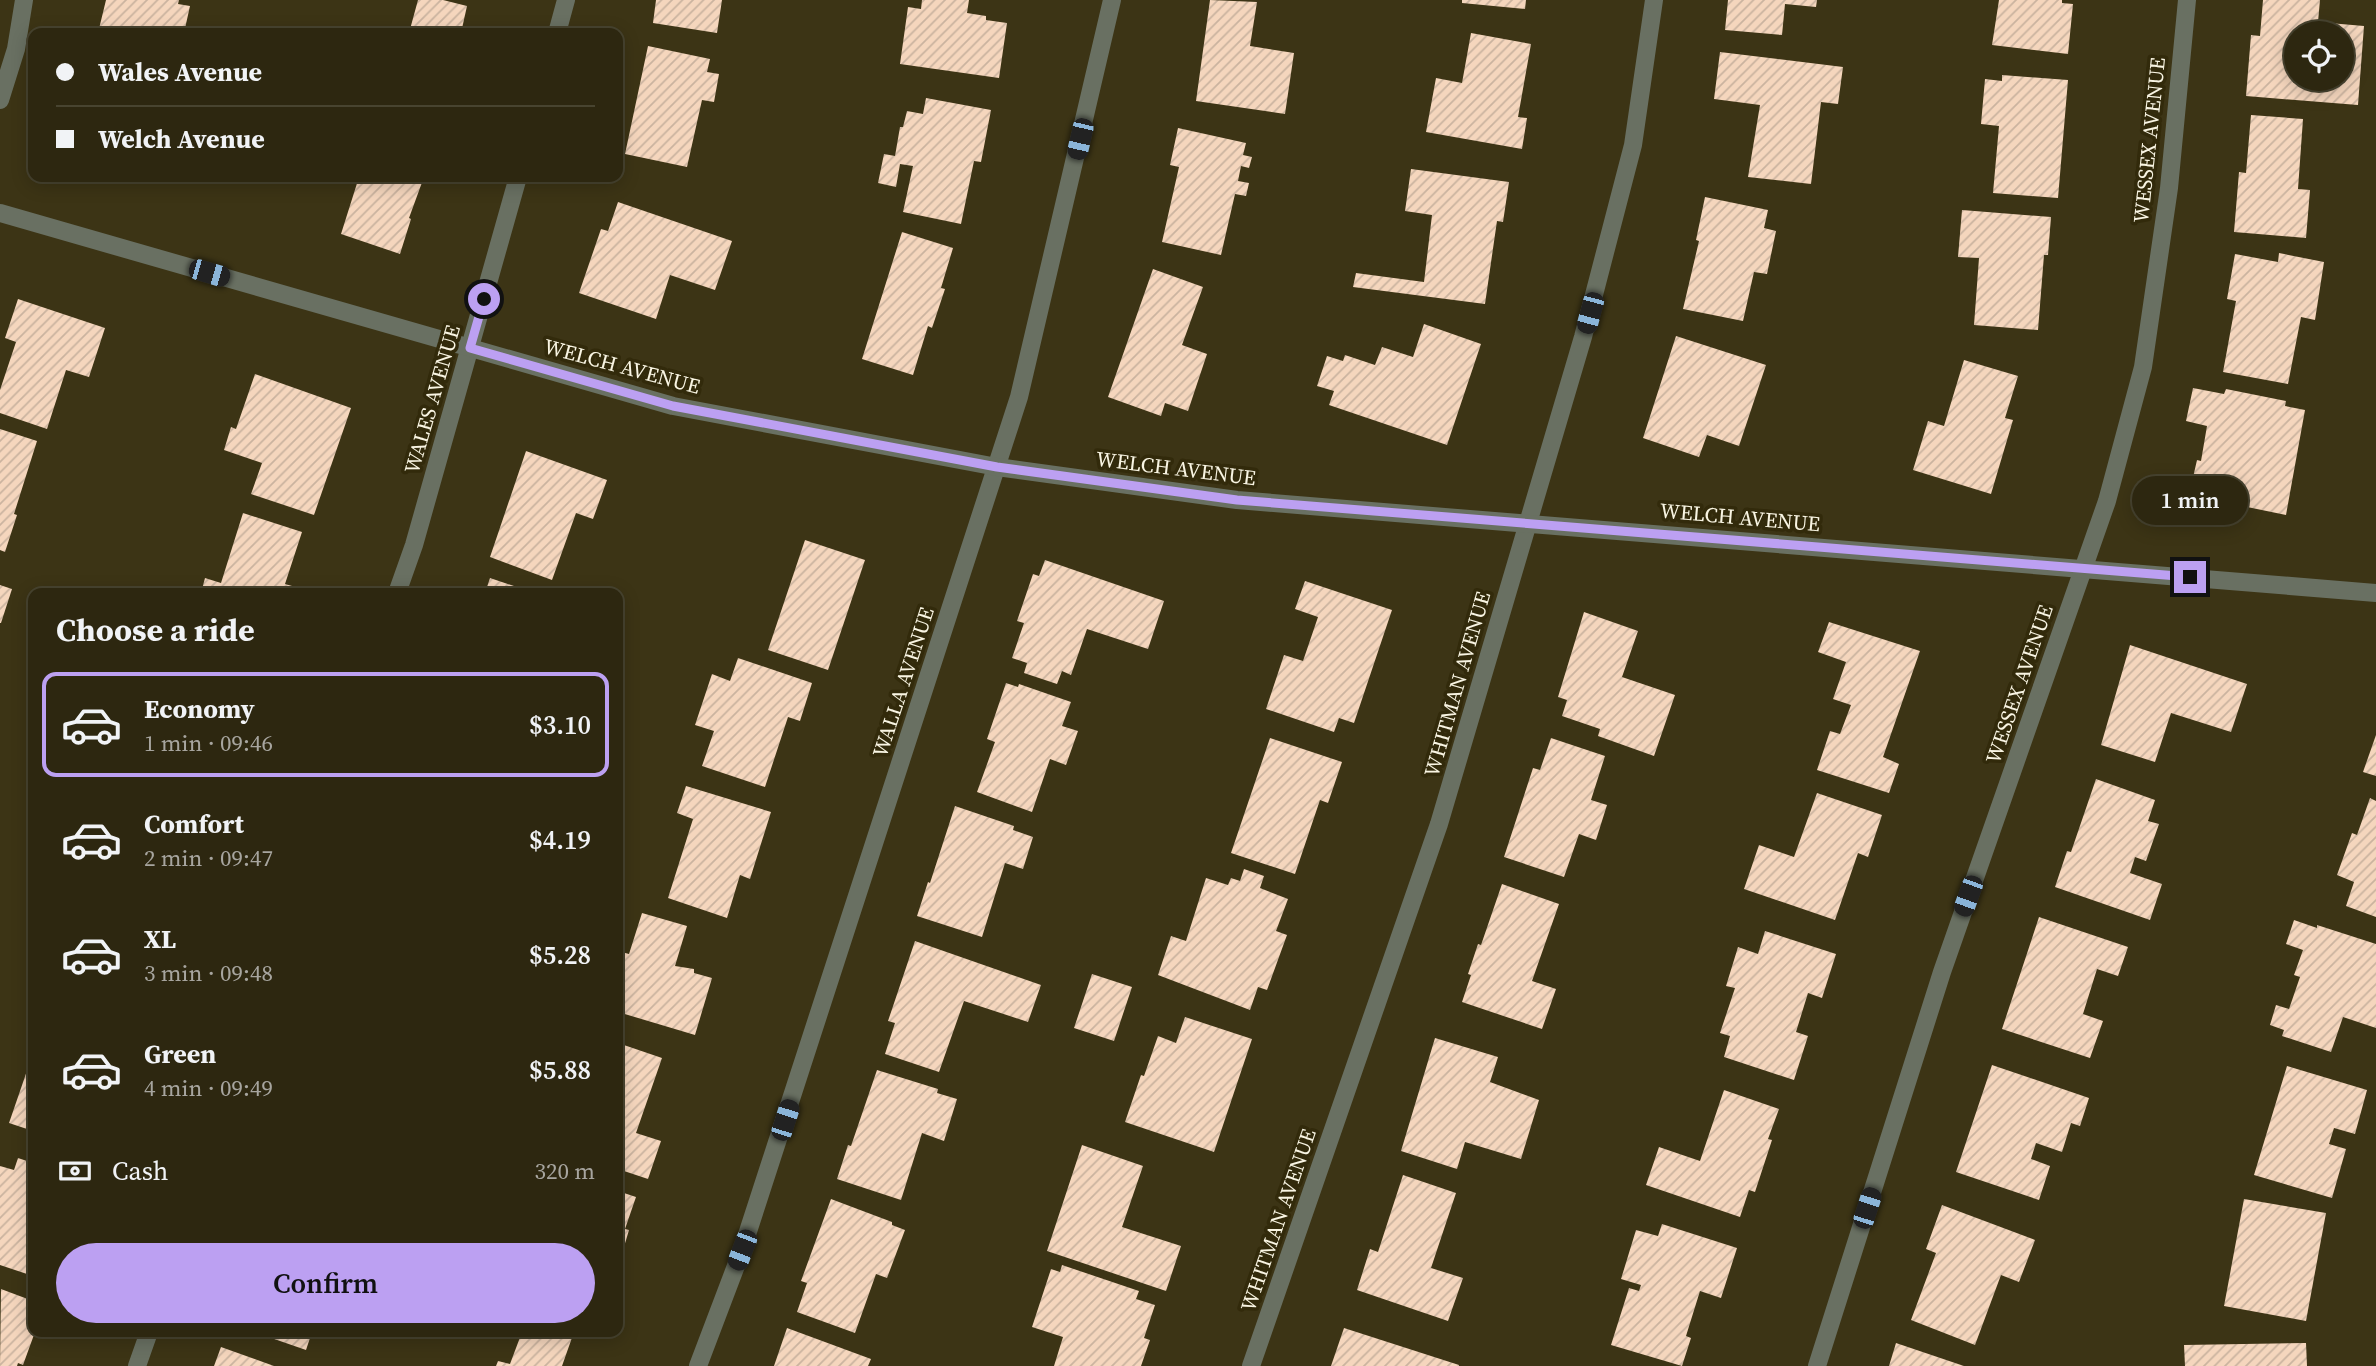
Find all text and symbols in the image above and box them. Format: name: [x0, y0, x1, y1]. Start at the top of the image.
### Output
map controls: [2284, 21, 2354, 91]
button: locate: [2284, 21, 2354, 91]
text: Wales Avenue: [98, 54, 262, 90]
street label: WESSEX AVENUE: [2126, 56, 2172, 224]
car: [1066, 116, 1095, 162]
text: Welch Avenue: [98, 121, 265, 157]
car: [186, 257, 233, 289]
route start: [468, 283, 500, 315]
car: [1575, 290, 1606, 336]
street label: WALES AVENUE: [397, 321, 467, 477]
street label: WELCH AVENUE: [541, 331, 703, 401]
street label: WELCH AVENUE: [1095, 444, 1257, 492]
callout: 1 min: [2132, 476, 2248, 524]
text: 1 min: [2160, 484, 2220, 516]
street label: WELCH AVENUE: [1659, 496, 1821, 538]
route end: [2174, 561, 2206, 593]
street label: WHITMAN AVENUE: [1417, 588, 1497, 780]
street label: WESSEX AVENUE: [1978, 601, 2060, 767]
street label: WALLA AVENUE: [865, 603, 941, 761]
text: Choose a ride: [56, 608, 255, 652]
text: Economy: [144, 691, 255, 727]
icon: car: [60, 693, 123, 756]
text: $3.10: [529, 707, 591, 743]
text: 1 min · 09:46: [144, 727, 273, 759]
text: Comfort: [144, 806, 244, 842]
icon: car: [60, 808, 123, 871]
text: $4.19: [529, 822, 591, 858]
text: 2 min · 09:47: [144, 842, 273, 874]
car: [1951, 873, 1986, 919]
text: XL: [144, 921, 176, 957]
icon: car: [60, 923, 123, 986]
text: $5.28: [529, 937, 591, 973]
text: 3 min · 09:48: [144, 957, 273, 989]
text: Green: [144, 1036, 216, 1072]
icon: car: [60, 1038, 123, 1101]
text: $5.88: [529, 1052, 591, 1088]
text: 4 min · 09:49: [144, 1072, 273, 1104]
car: [769, 1097, 802, 1143]
street label: WHITMAN AVENUE: [1233, 1125, 1323, 1315]
icon: cash: [56, 1152, 94, 1190]
text: Cash: [112, 1153, 168, 1189]
text: 320 m: [534, 1155, 595, 1187]
car: [1851, 1185, 1884, 1231]
car: [725, 1227, 760, 1273]
button: Confirm: [56, 1243, 595, 1323]

